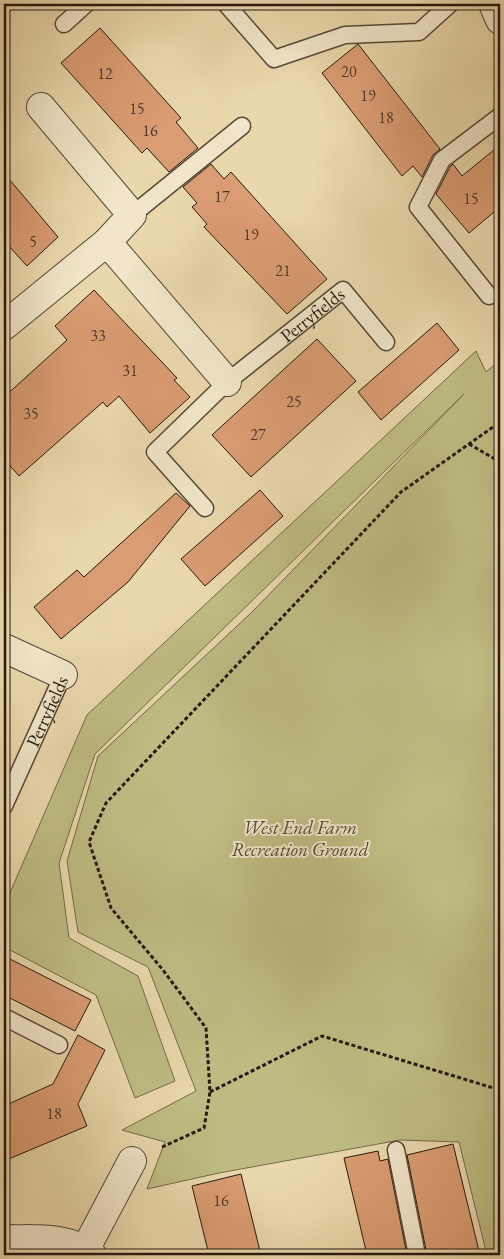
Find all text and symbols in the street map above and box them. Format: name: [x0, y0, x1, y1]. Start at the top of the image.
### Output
house number: 20: [341, 61, 357, 82]
house number: 12: [97, 63, 113, 84]
house number: 19: [360, 85, 376, 106]
house number: 15: [129, 98, 145, 119]
house number: 18: [378, 107, 394, 128]
house number: 16: [142, 120, 158, 141]
house number: 17: [214, 186, 230, 207]
house number: 15: [463, 188, 479, 209]
house number: 19: [243, 224, 259, 245]
house number: 5: [29, 231, 37, 252]
house number: 21: [275, 260, 291, 281]
street label: Perryfields: [275, 282, 350, 348]
house number: 33: [90, 325, 106, 346]
house number: 31: [122, 360, 138, 381]
house number: 25: [286, 391, 302, 412]
house number: 35: [23, 403, 39, 424]
house number: 27: [250, 424, 266, 445]
street label: Perryfields: [20, 672, 74, 751]
park label: West End Farm Recreation Ground: [232, 815, 369, 862]
house number: 18: [46, 1103, 62, 1124]
house number: 16: [213, 1190, 229, 1211]

